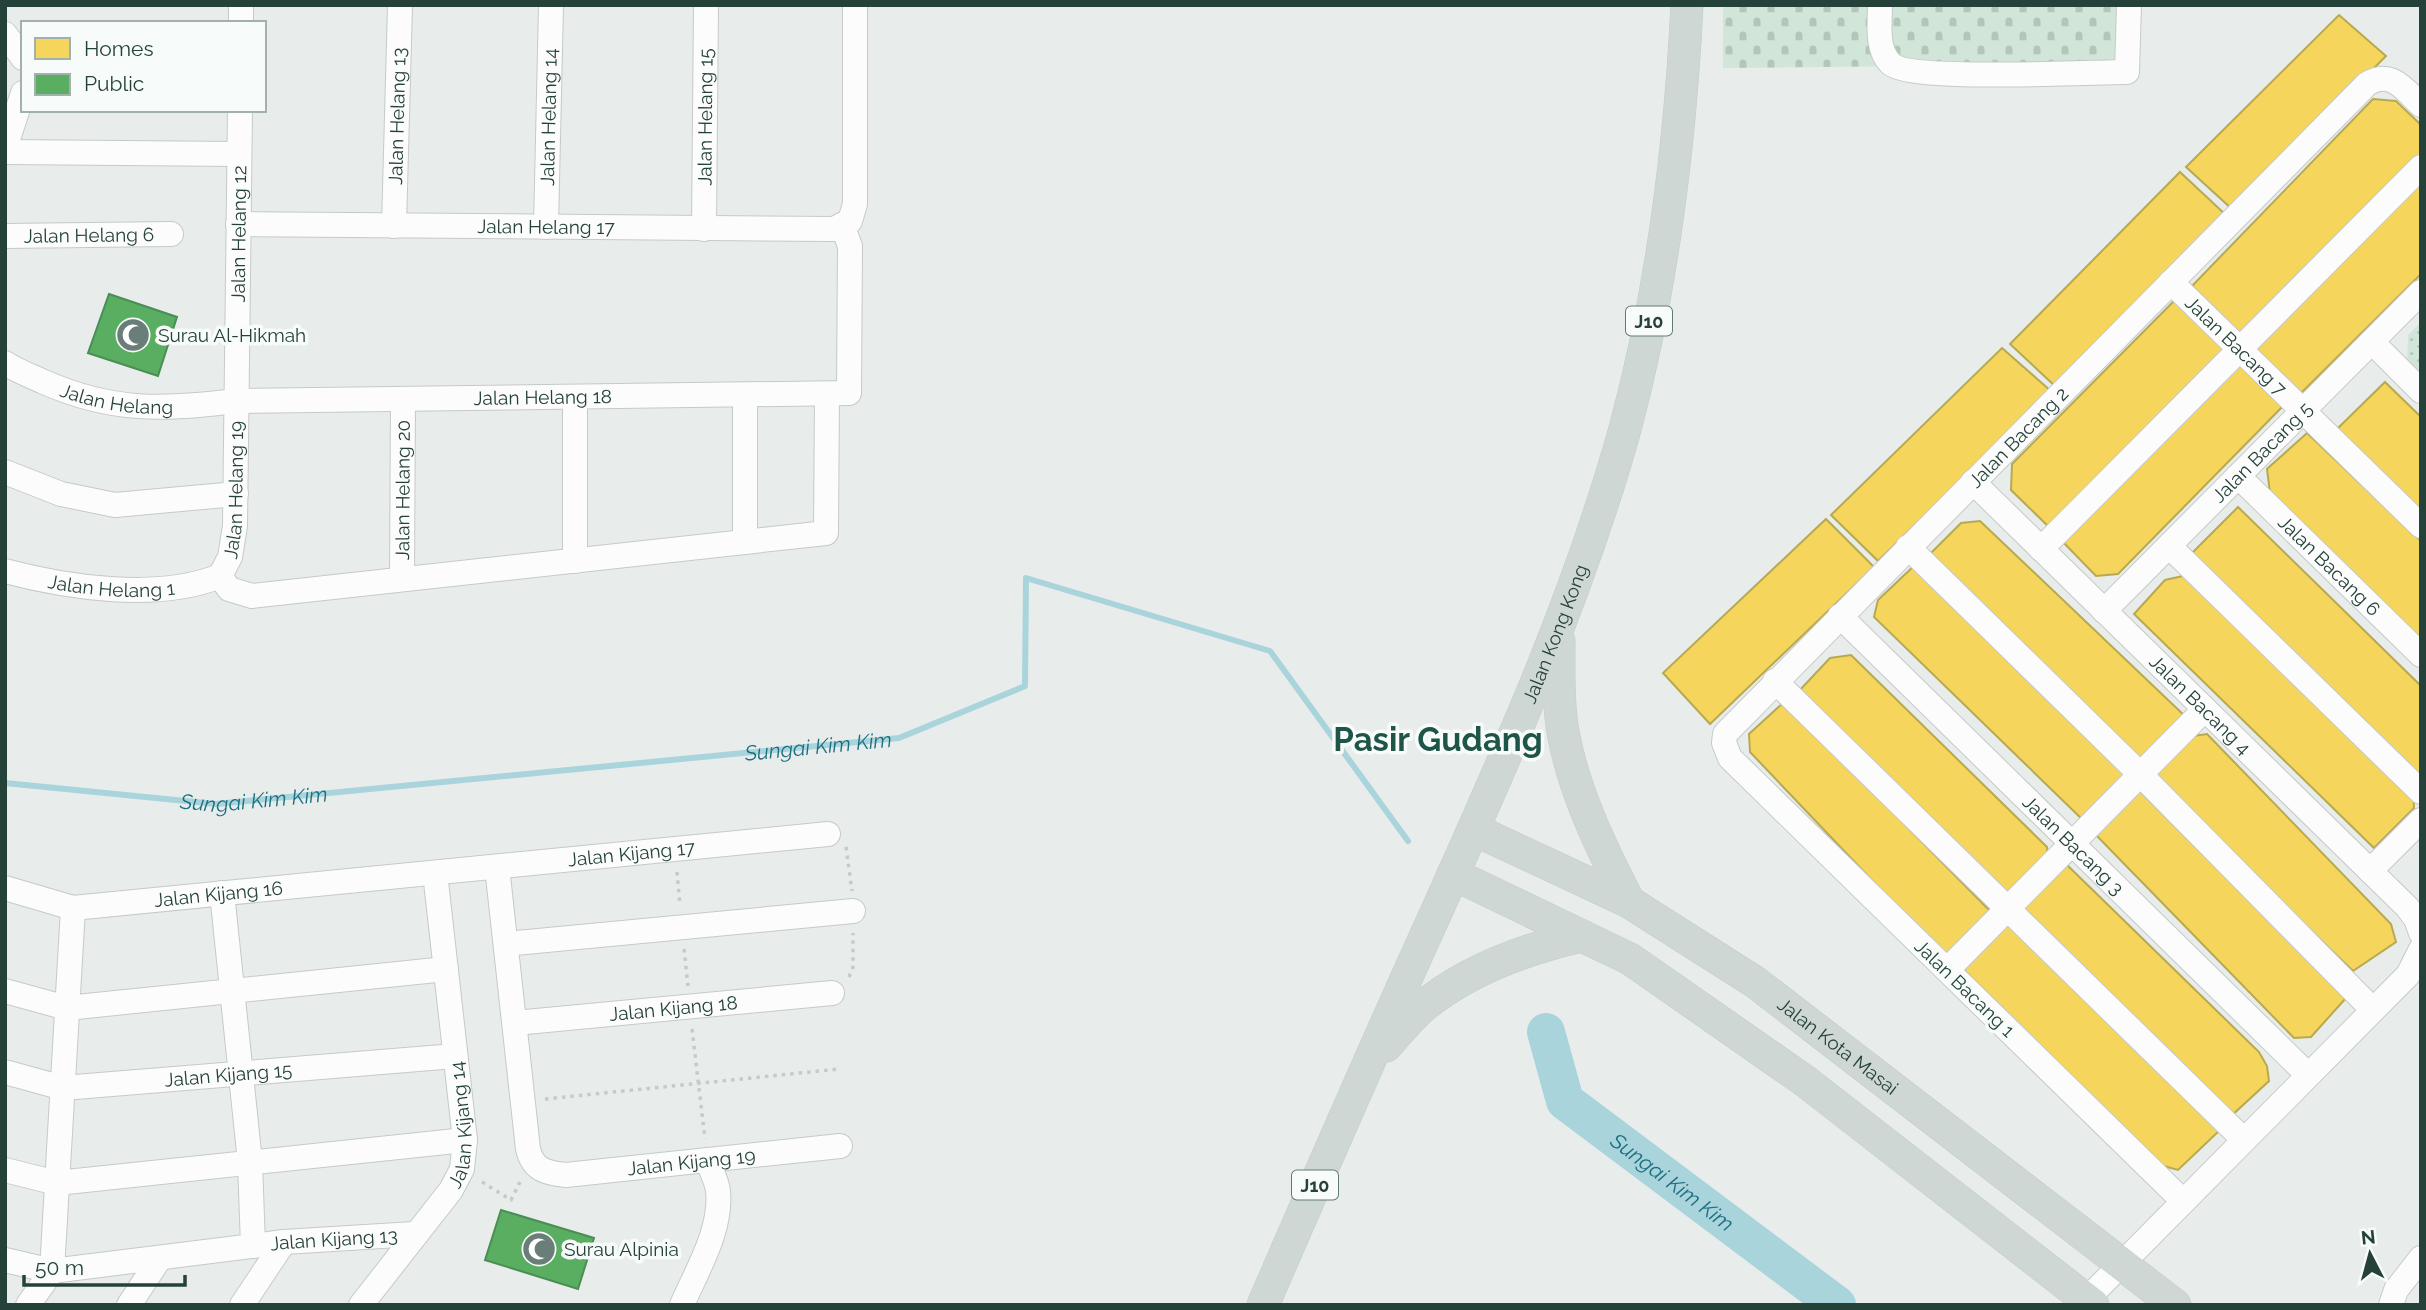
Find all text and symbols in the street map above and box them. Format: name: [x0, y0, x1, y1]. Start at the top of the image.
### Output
legend: [21, 21, 266, 112]
text: Homes: [84, 36, 154, 61]
street label: Jalan Helang 13: [384, 47, 410, 185]
street label: Jalan Helang 14: [536, 48, 561, 186]
street label: Jalan Helang 15: [693, 48, 717, 186]
text: Public: [84, 71, 144, 96]
street label: Jalan Helang 12: [227, 165, 250, 303]
street label: Jalan Helang 17: [477, 215, 615, 238]
street label: Jalan Helang 6: [24, 223, 154, 247]
street label: Jalan Bacang 7: [2181, 291, 2291, 400]
road number: J10: [1626, 306, 1672, 335]
mosque icon: Surau Al-Hikmah: [114, 316, 152, 354]
place label: Surau Al-Hikmah: [158, 324, 306, 346]
street label: Jalan Helang: [57, 379, 173, 418]
street label: Jalan Bacang 2: [1964, 382, 2072, 492]
street label: Jalan Helang 18: [473, 385, 612, 409]
street label: Jalan Bacang 5: [2207, 397, 2316, 507]
street label: Jalan Helang 20: [391, 420, 414, 560]
street label: Jalan Helang 19: [219, 421, 247, 560]
street label: Jalan Bacang 6: [2274, 511, 2385, 620]
street label: Jalan Kong Kong: [1518, 561, 1592, 707]
street label: Jalan Helang 1: [46, 570, 176, 601]
street label: Jalan Bacang 4: [2145, 650, 2255, 759]
district label: Pasir Gudang: [1333, 720, 1543, 759]
water label: Sungai Kim Kim: [743, 726, 893, 765]
water label: Sungai Kim Kim: [178, 781, 328, 817]
street label: Jalan Bacang 3: [2018, 791, 2128, 899]
street label: Jalan Kijang 17: [567, 836, 696, 870]
street label: Jalan Kijang 16: [153, 877, 284, 911]
street label: Jalan Bacang 1: [1910, 935, 2020, 1041]
street label: Jalan Kijang 18: [608, 991, 739, 1025]
street label: Jalan Kota Masai: [1774, 993, 1903, 1099]
street label: Jalan Kijang 15: [164, 1058, 293, 1091]
street label: Jalan Kijang 14: [443, 1060, 476, 1192]
water label: Sungai Kim Kim: [1605, 1127, 1739, 1236]
street label: Jalan Kijang 19: [626, 1144, 756, 1179]
road number: J10: [1292, 1170, 1338, 1200]
north arrow: [2335, 1219, 2405, 1289]
street label: Jalan Kijang 13: [269, 1224, 398, 1255]
text: N: [2360, 1225, 2377, 1249]
mosque icon: Surau Alpinia: [520, 1230, 558, 1268]
place label: Surau Alpinia: [564, 1238, 679, 1260]
scale bar: [24, 1244, 186, 1288]
text: 50 m: [35, 1255, 84, 1280]

